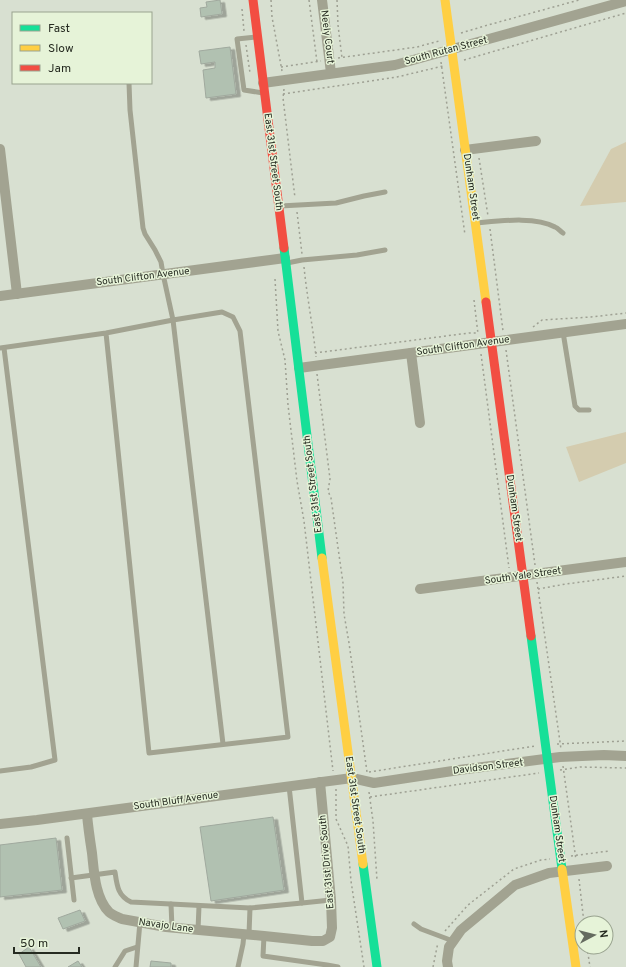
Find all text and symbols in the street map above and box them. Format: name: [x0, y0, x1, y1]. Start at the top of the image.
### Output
street label: Neely Court: [317, 9, 337, 65]
legend: [12, 12, 152, 84]
text: Fast: [48, 21, 70, 37]
street label: South Rutan Street: [403, 34, 489, 68]
text: Slow: [48, 41, 74, 57]
text: Jam: [48, 61, 71, 77]
street label: East 31st Street South: [261, 112, 285, 212]
street label: Dunham Street: [460, 153, 482, 222]
street label: South Clifton Avenue: [96, 265, 190, 289]
street label: South Clifton Avenue: [416, 333, 510, 359]
street label: East 31st Street South: [301, 434, 325, 534]
street label: Dunham Street: [503, 474, 525, 543]
street label: South Yale Street: [484, 564, 562, 588]
street label: East 31st Street South: [342, 755, 368, 855]
street label: Davidson Street: [452, 756, 524, 778]
street label: South Bluff Avenue: [133, 789, 219, 813]
street label: Dunham Street: [546, 795, 568, 864]
street label: East 31st Drive South: [316, 814, 338, 910]
north arrow: [574, 915, 614, 955]
street label: Navajo Lane: [138, 916, 194, 936]
scale bar: [14, 929, 79, 955]
text: N: [596, 929, 610, 939]
text: 50 m: [20, 936, 48, 952]

